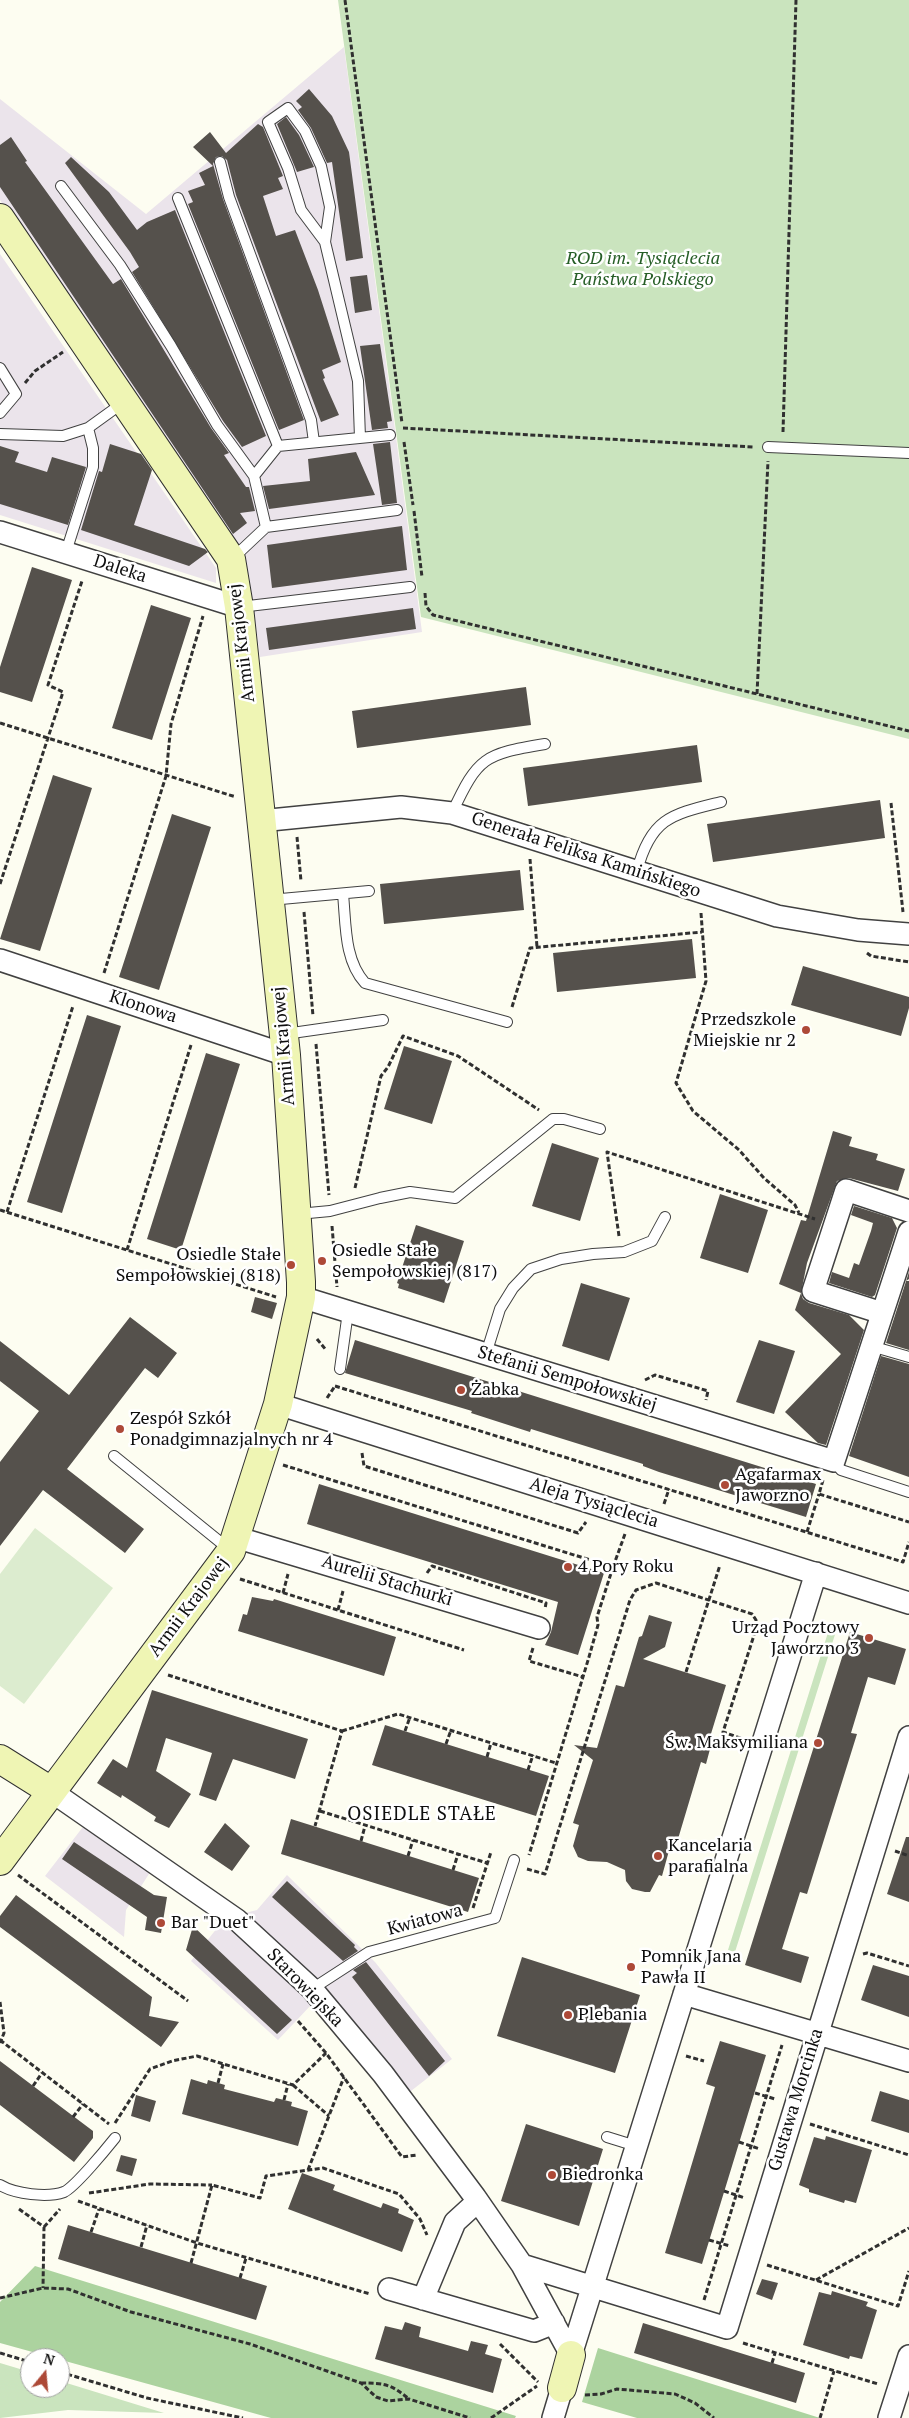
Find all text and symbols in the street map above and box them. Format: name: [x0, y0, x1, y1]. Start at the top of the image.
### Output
park label: ROD im. Tysiąclecia Państwa Polskiego: [566, 248, 720, 290]
street label: Daleka: [91, 550, 149, 588]
street label: Armii Krajowej: [224, 582, 260, 704]
street label: Generała Feliksa Kamińskiego: [469, 808, 703, 902]
street label: Armii Krajowej: [268, 985, 300, 1107]
street label: Klonowa: [107, 986, 179, 1028]
place label: Przedszkole Miejskie nr 2: [693, 1009, 796, 1052]
marker: Przedszkole Miejskie nr 2: [800, 1024, 812, 1036]
place label: Osiedle Stałe Sempołowskiej (817): [332, 1240, 497, 1282]
place label: Osiedle Stałe Sempołowskiej (818): [116, 1244, 281, 1286]
marker: Osiedle Stałe Sempołowskiej (817): [316, 1255, 328, 1267]
marker: Osiedle Stałe Sempołowskiej (818): [285, 1259, 297, 1271]
street label: Stefanii Sempołowskiej: [475, 1341, 659, 1417]
place label: Żabka: [471, 1379, 519, 1401]
marker: Żabka: [455, 1384, 467, 1396]
place label: Zespół Szkół Ponadgimnazjalnych nr 4: [130, 1408, 333, 1450]
marker: Zespół Szkół Ponadgimnazjalnych nr 4: [114, 1423, 126, 1435]
place label: Agafarmax Jaworzno: [735, 1464, 821, 1506]
street label: Aleja Tysiąclecia: [527, 1473, 661, 1533]
marker: Agafarmax Jaworzno: [719, 1479, 731, 1491]
street label: Aurelii Stachurki: [319, 1551, 455, 1611]
street label: Armii Krajowej: [144, 1553, 234, 1661]
place label: 4 Pory Roku: [578, 1556, 673, 1578]
marker: 4 Pory Roku: [562, 1561, 574, 1573]
place label: Urząd Pocztowy Jaworzno 3: [732, 1617, 859, 1660]
marker: Urząd Pocztowy Jaworzno 3: [863, 1632, 875, 1644]
place label: Św. Maksymiliana: [665, 1732, 808, 1754]
marker: Św. Maksymiliana: [812, 1737, 824, 1749]
district label: OSIEDLE STAŁE: [346, 1804, 498, 1826]
place label: Kancelaria parafialna: [668, 1835, 752, 1878]
marker: Kancelaria parafialna: [652, 1850, 664, 1862]
street label: Kwiatowa: [385, 1900, 465, 1940]
place label: Bar "Duet": [171, 1912, 255, 1934]
marker: Bar "Duet": [155, 1917, 167, 1929]
street label: Starowiejska: [262, 1944, 348, 2032]
place label: Pomnik Jana Pawła II: [641, 1946, 741, 1988]
marker: Pomnik Jana Pawła II: [625, 1961, 637, 1973]
place label: Plebania: [578, 2004, 647, 2026]
marker: Plebania: [562, 2009, 574, 2021]
street label: Gustawa Morcinka: [764, 2026, 828, 2174]
place label: Biedronka: [562, 2164, 643, 2186]
marker: Biedronka: [546, 2169, 558, 2181]
north arrow: [20, 2348, 70, 2398]
text: N: [41, 2348, 57, 2370]

